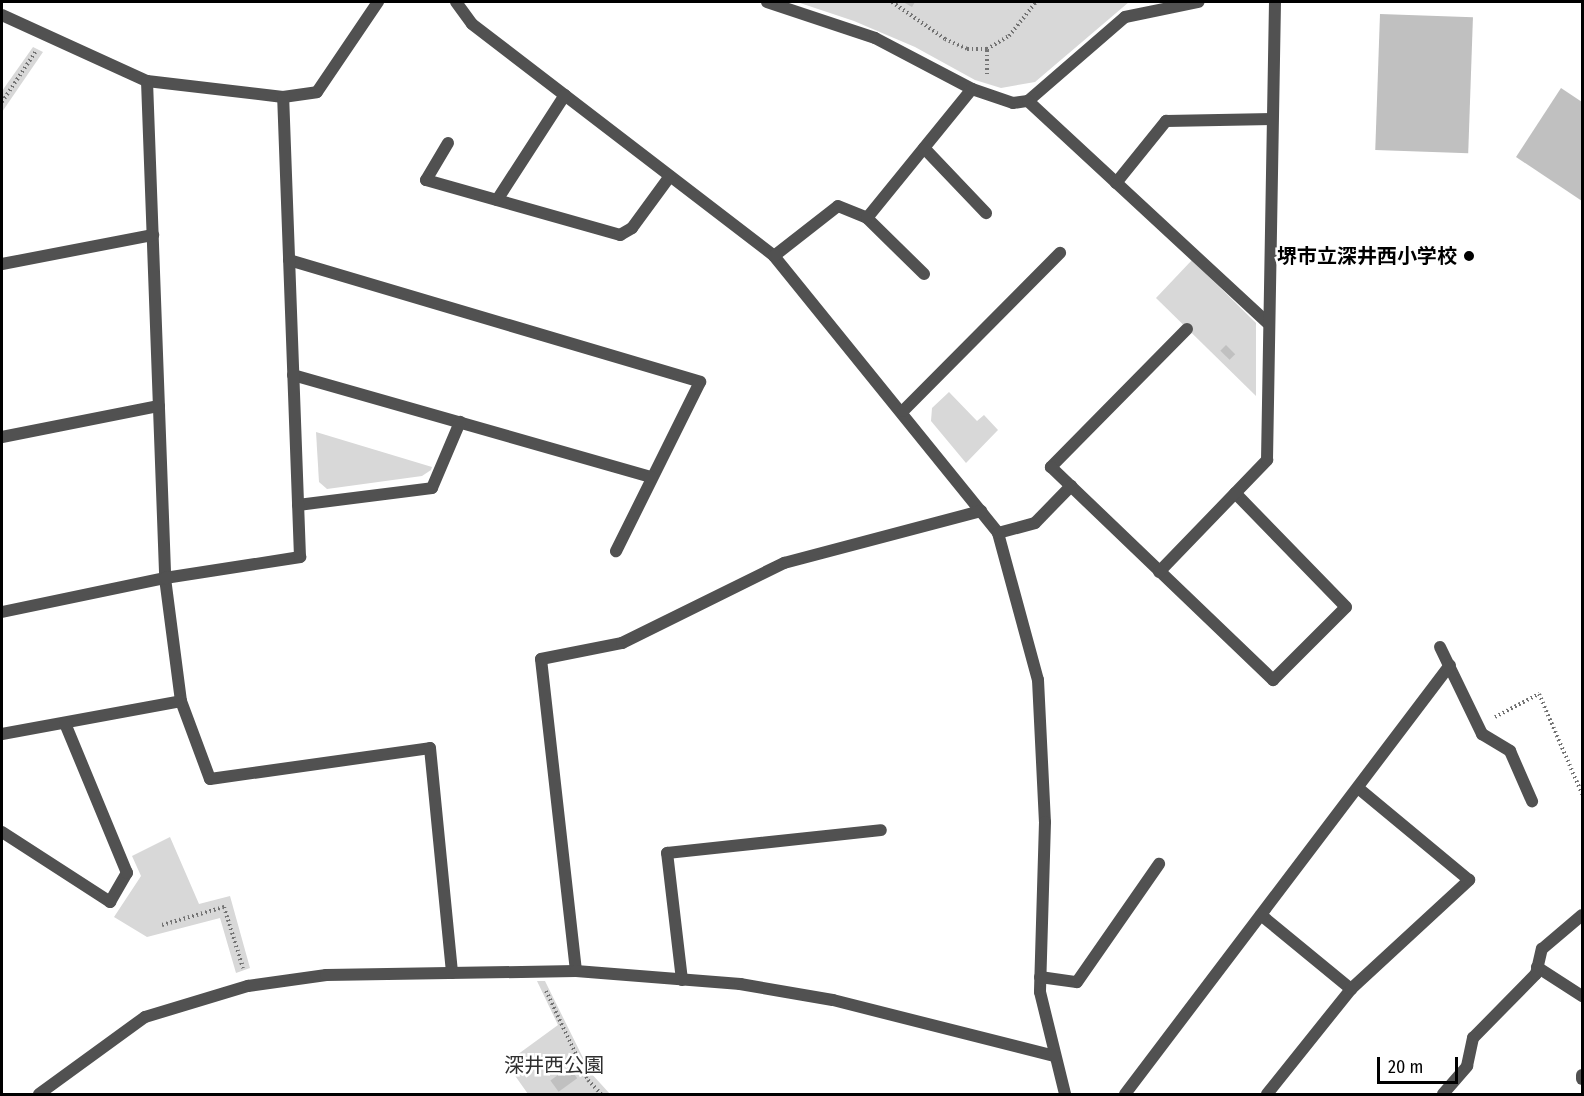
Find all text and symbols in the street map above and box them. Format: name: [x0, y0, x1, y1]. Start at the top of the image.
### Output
place label: 堺市立深井西小学校: [1277, 244, 1457, 268]
marker: 堺市立深井西小学校: [1462, 249, 1476, 263]
scale bar: [1380, 1045, 1461, 1083]
park label: 深井西公園: [504, 1053, 604, 1077]
text: 20 m: [1388, 1056, 1423, 1078]

